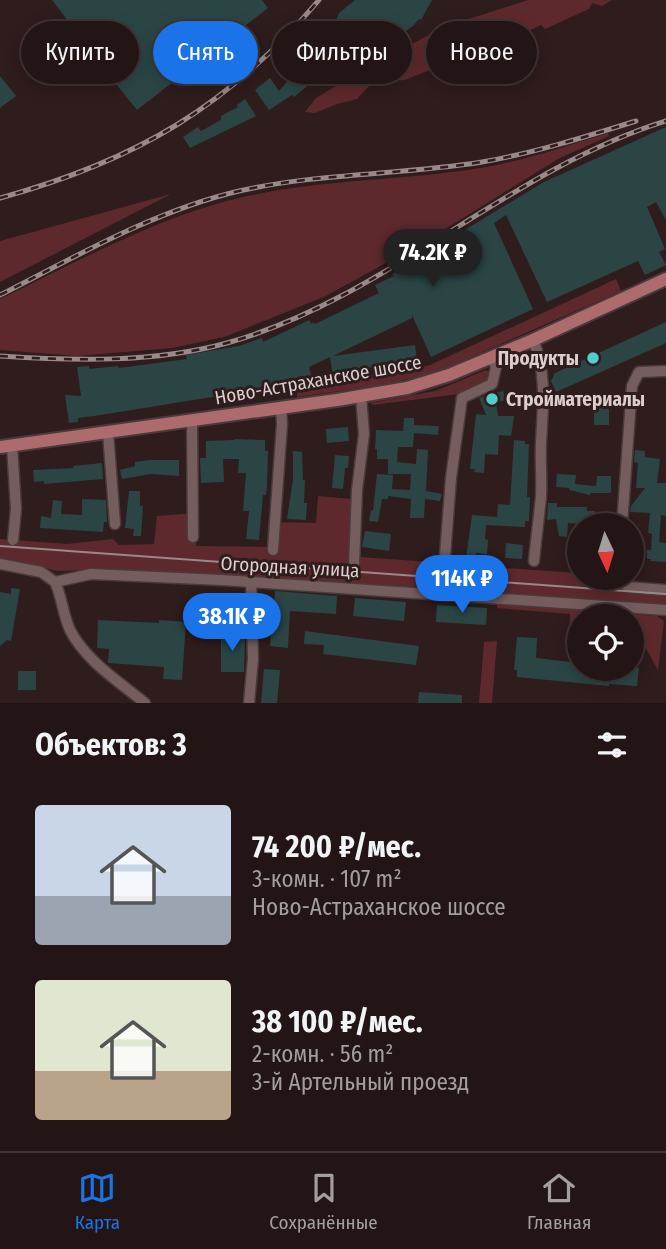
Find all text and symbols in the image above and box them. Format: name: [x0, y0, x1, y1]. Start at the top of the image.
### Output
chip: Купить: [21, 21, 139, 84]
chip: Снять: [153, 21, 258, 84]
chip: Фильтры: [272, 21, 412, 84]
chip: Новое: [426, 21, 537, 84]
pin: 74.2K ₽: [368, 230, 498, 289]
text: 74.2K ₽: [399, 238, 467, 266]
place label: Продукты: [498, 347, 579, 370]
street label: Ново-Астраханское шоссе: [213, 350, 423, 410]
marker: Продукты: [585, 350, 601, 366]
place label: Стройматериалы: [506, 388, 645, 411]
marker: Стройматериалы: [484, 391, 500, 407]
north arrow: [567, 513, 644, 590]
map controls: [567, 513, 644, 681]
street label: Огородная улица: [220, 552, 360, 582]
pin: 114K ₽: [405, 556, 519, 615]
text: 114K ₽: [431, 564, 493, 592]
pin: 38.1K ₽: [167, 594, 297, 653]
text: 38.1K ₽: [199, 602, 265, 630]
button: locate: [567, 604, 644, 681]
icon: filters: [593, 726, 631, 764]
text: Объектов: 3: [35, 727, 187, 763]
text: 74 200 ₽/мес.: [252, 829, 421, 865]
icon: home: [91, 833, 175, 917]
text: 3-комн. · 107 m²: [252, 865, 402, 893]
text: Ново-Астраханское шоссе: [252, 893, 506, 921]
text: 38 100 ₽/мес.: [252, 1004, 423, 1040]
icon: home: [91, 1008, 175, 1092]
text: 2-комн. · 56 m²: [252, 1040, 393, 1068]
text: 3-й Артельный проезд: [252, 1068, 469, 1096]
tab: Карта: [75, 1169, 120, 1234]
tab: Сохранённые: [269, 1169, 378, 1234]
tab: Главная: [527, 1169, 591, 1234]

